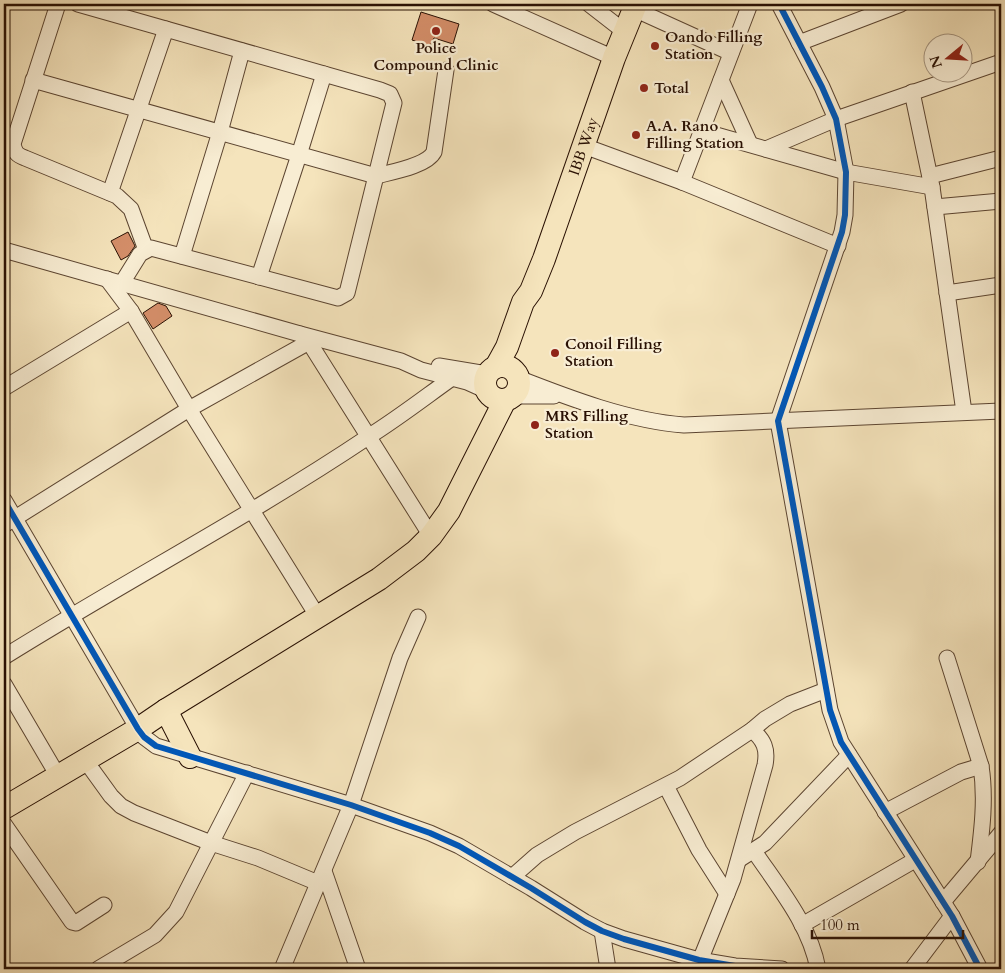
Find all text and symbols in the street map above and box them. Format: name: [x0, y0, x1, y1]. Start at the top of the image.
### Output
marker: Police Compound Clinic: [430, 25, 442, 37]
place label: Oando Filling Station: [665, 27, 762, 64]
north arrow: [922, 32, 972, 82]
place label: Police Compound Clinic: [374, 38, 498, 75]
marker: Oando Filling Station: [649, 40, 661, 52]
text: N: [925, 53, 947, 71]
place label: Total: [654, 78, 690, 98]
marker: Total: [638, 82, 650, 94]
street label: IBB Way: [564, 114, 603, 178]
place label: A.A. Rano Filling Station: [646, 116, 744, 153]
marker: A.A. Rano Filling Station: [630, 129, 642, 141]
place label: Conoil Filling Station: [565, 334, 662, 371]
marker: Conoil Filling Station: [549, 347, 561, 359]
place label: MRS Filling Station: [545, 406, 628, 443]
marker: MRS Filling Station: [529, 419, 541, 431]
scale bar: [812, 908, 964, 940]
text: 100 m: [820, 915, 860, 935]

